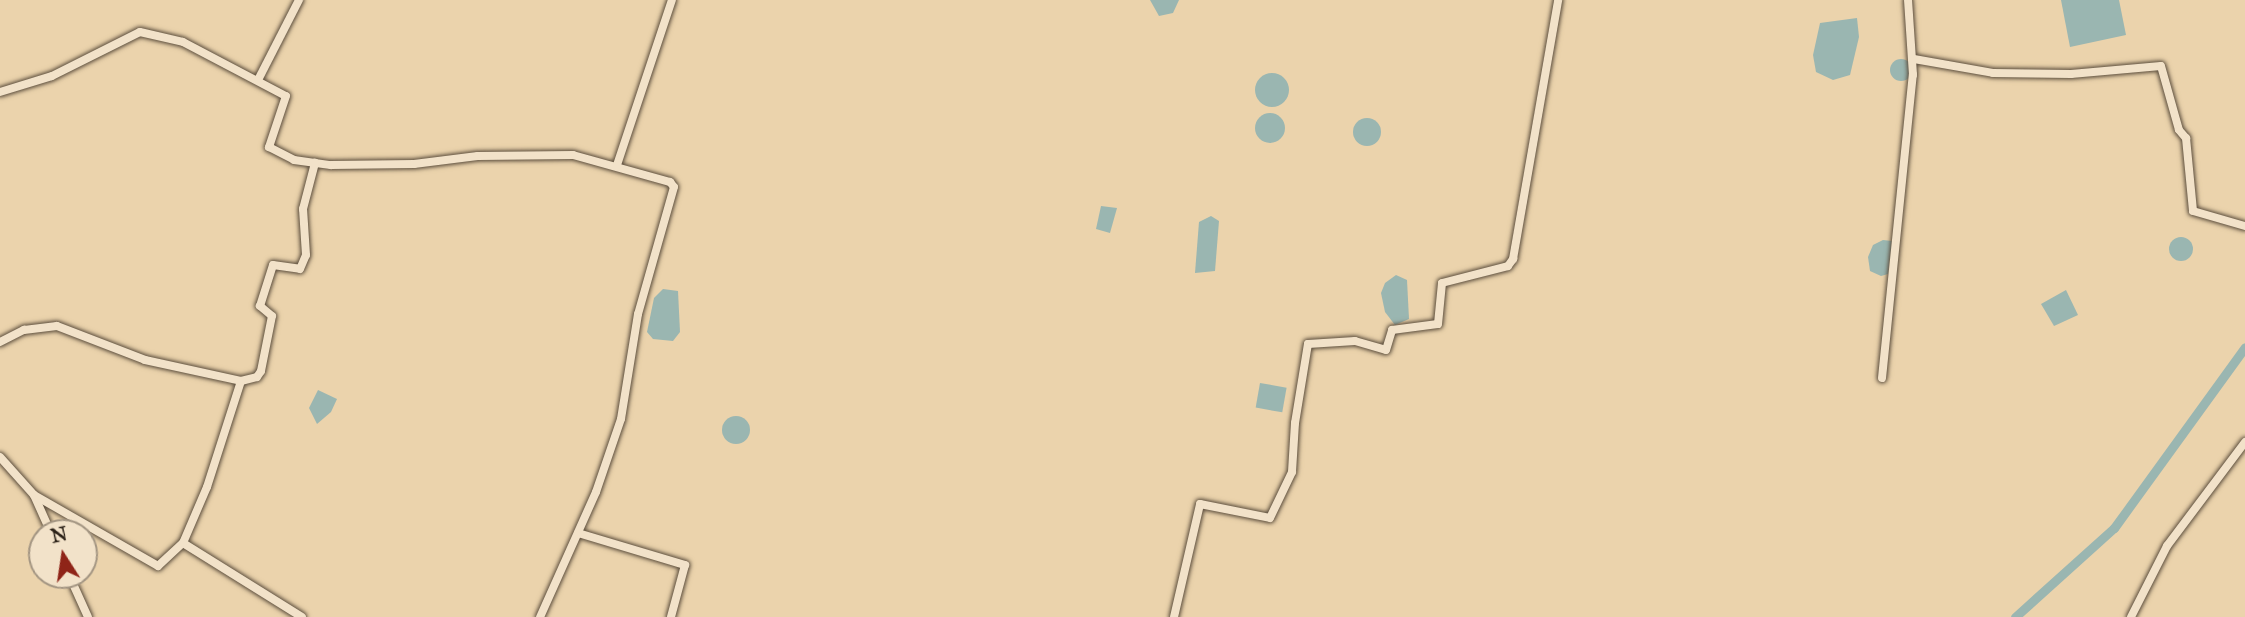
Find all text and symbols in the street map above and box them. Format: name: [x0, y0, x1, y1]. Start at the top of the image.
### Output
north arrow: [28, 519, 98, 589]
text: N: [49, 522, 69, 548]

